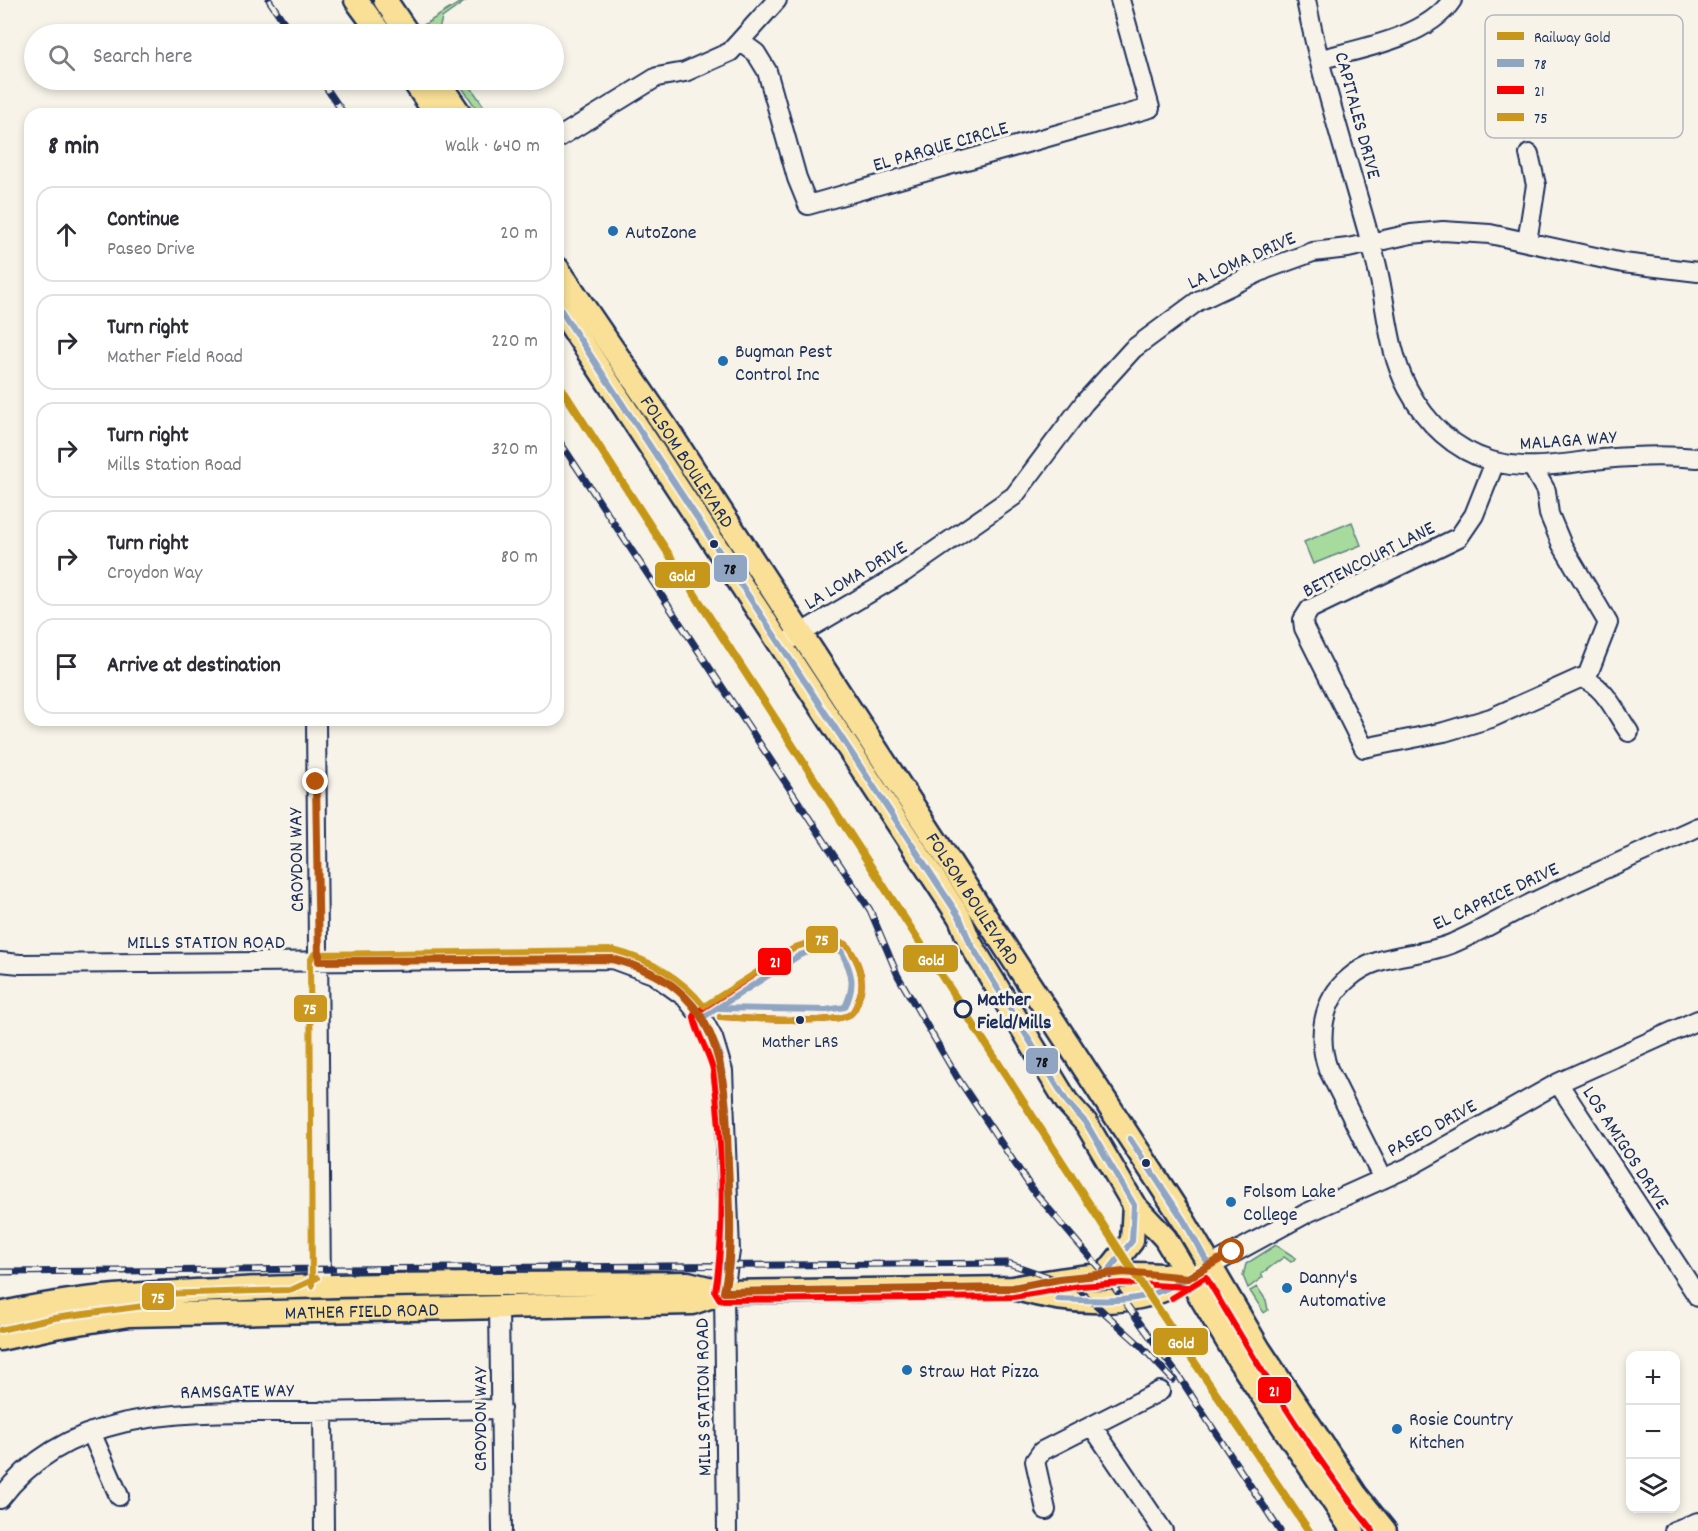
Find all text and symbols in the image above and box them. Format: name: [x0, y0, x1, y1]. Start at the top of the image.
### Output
legend: [1485, 15, 1683, 138]
search box: [24, 24, 564, 90]
text: Railway Gold: [1534, 27, 1611, 50]
icon: search: [45, 41, 78, 74]
text: Search here: [93, 42, 192, 73]
street label: CAPITALES DRIVE: [1326, 49, 1387, 182]
text: 78: [1534, 54, 1547, 77]
text: 21: [1534, 81, 1545, 104]
text: 75: [1534, 108, 1548, 131]
street label: EL PARQUE CIRCLE: [870, 115, 1012, 181]
text: 8 min: [48, 129, 99, 166]
text: Walk · 640 m: [445, 133, 540, 161]
text: Continue: [107, 205, 179, 236]
icon: ahead: [50, 218, 83, 251]
text: 20 m: [500, 220, 538, 248]
place label: AutoZone: [625, 220, 697, 248]
marker: AutoZone: [606, 224, 620, 238]
street label: LA LOMA DRIVE: [1184, 225, 1301, 298]
text: Paseo Drive: [107, 236, 195, 264]
text: Turn right: [107, 313, 189, 344]
icon: right: [50, 326, 83, 359]
text: 220 m: [491, 328, 538, 356]
place label: Bugman Pest Control Inc: [735, 339, 832, 390]
text: Mather Field Road: [107, 344, 243, 372]
marker: Bugman Pest Control Inc: [716, 354, 730, 368]
street label: FOLSOM BOULEVARD: [632, 391, 739, 535]
text: Turn right: [107, 421, 189, 452]
street label: MALAGA WAY: [1519, 425, 1618, 459]
icon: right: [50, 434, 83, 467]
text: 320 m: [491, 436, 538, 464]
text: Mills Station Road: [107, 452, 242, 480]
street label: BETTENCOURT LANE: [1298, 515, 1440, 606]
text: Turn right: [107, 529, 189, 560]
street label: LA LOMA DRIVE: [800, 535, 913, 618]
unlabelled marker: [708, 538, 720, 550]
icon: right: [50, 542, 83, 575]
text: 80 m: [501, 544, 538, 572]
line badge: 78: [713, 554, 748, 583]
text: 78: [724, 559, 737, 582]
text: Croydon Way: [107, 560, 202, 588]
line badge: Gold: [654, 561, 711, 589]
text: Gold: [669, 566, 695, 589]
icon: arrive: [50, 650, 83, 683]
text: Arrive at destination: [107, 651, 281, 682]
route end: [302, 768, 328, 794]
street label: CROYDON WAY: [283, 807, 313, 912]
street label: FOLSOM BOULEVARD: [917, 828, 1025, 972]
street label: EL CAPRICE DRIVE: [1429, 856, 1564, 939]
line badge: 75: [805, 925, 839, 954]
street label: MILLS STATION ROAD: [127, 930, 285, 958]
text: 75: [815, 930, 829, 953]
line badge: Gold: [902, 944, 959, 973]
line badge: 21: [757, 947, 792, 976]
text: Gold: [918, 950, 944, 973]
text: 21: [770, 952, 780, 975]
place label: Mather Field/Mills: [977, 987, 1052, 1038]
line badge: 75: [293, 994, 328, 1023]
text: 75: [303, 999, 317, 1022]
marker: Mather Field/Mills: [954, 1000, 972, 1018]
marker: Mather LRS: [794, 1014, 806, 1026]
place label: Mather LRS: [762, 1031, 838, 1056]
line badge: 78: [1025, 1047, 1059, 1075]
text: 78: [1036, 1052, 1049, 1075]
street label: LOS AMIGOS DRIVE: [1574, 1082, 1675, 1216]
street label: PASEO DRIVE: [1382, 1093, 1483, 1166]
unlabelled marker: [1140, 1157, 1152, 1169]
place label: Folsom Lake College: [1243, 1179, 1336, 1230]
marker: Folsom Lake College: [1224, 1195, 1238, 1209]
route start: [1218, 1238, 1244, 1264]
place label: Danny's Automative: [1299, 1265, 1386, 1316]
marker: Danny's Automative: [1280, 1281, 1294, 1295]
line badge: 75: [141, 1282, 175, 1311]
text: 75: [151, 1288, 165, 1311]
street label: MATHER FIELD ROAD: [284, 1297, 439, 1329]
street label: MILLS STATION ROAD: [690, 1318, 720, 1476]
line badge: Gold: [1152, 1327, 1209, 1356]
text: Gold: [1168, 1333, 1194, 1356]
map controls: [1626, 1351, 1680, 1513]
button: +: [1626, 1351, 1680, 1405]
place label: Straw Hat Pizza: [919, 1359, 1039, 1387]
marker: Straw Hat Pizza: [900, 1363, 914, 1377]
street label: CROYDON WAY: [468, 1366, 496, 1471]
line badge: 21: [1257, 1376, 1292, 1404]
street label: RAMSGATE WAY: [180, 1378, 295, 1408]
text: 21: [1269, 1381, 1279, 1404]
button: −: [1626, 1405, 1680, 1459]
place label: Rosie Country Kitchen: [1409, 1407, 1514, 1458]
marker: Rosie Country Kitchen: [1390, 1422, 1404, 1436]
button: layers: [1626, 1459, 1680, 1513]

